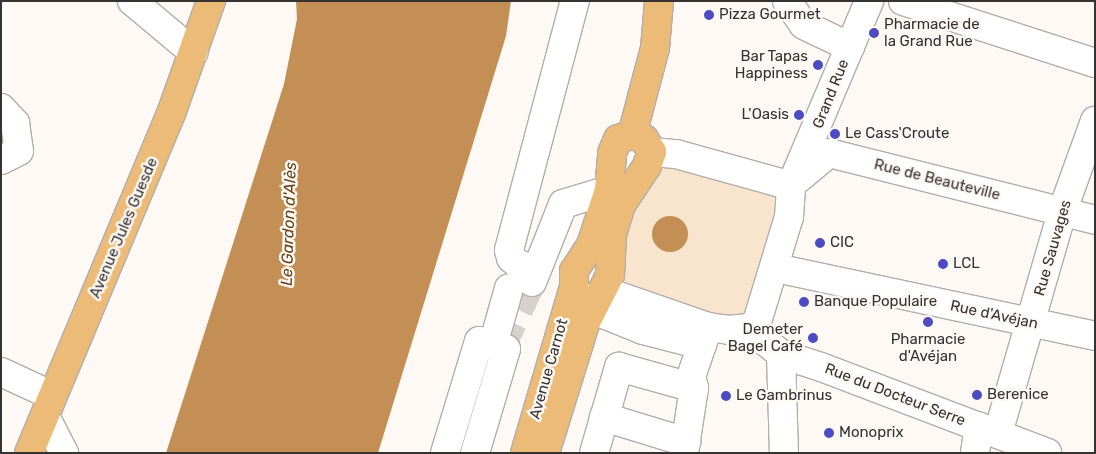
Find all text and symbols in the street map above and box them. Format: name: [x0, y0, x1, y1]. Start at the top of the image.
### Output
place label: Pizza Gourmet: [719, 6, 821, 24]
marker: Pizza Gourmet: [703, 9, 715, 21]
place label: Pharmacie de la Grand Rue: [884, 15, 980, 50]
marker: Pharmacie de la Grand Rue: [868, 27, 880, 39]
place label: Bar Tapas Happiness: [735, 47, 808, 82]
street label: Grand Rue: [809, 57, 853, 131]
marker: Bar Tapas Happiness: [812, 59, 824, 71]
place label: L'Oasis: [742, 106, 789, 124]
marker: L'Oasis: [793, 109, 805, 121]
place label: Le Cass'Croute: [845, 125, 949, 143]
marker: Le Cass'Croute: [829, 128, 841, 140]
street label: Avenue Jules Guesde: [86, 155, 162, 301]
street label: Rue de Beauteville: [872, 156, 1002, 204]
water label: Le Gardon d'Alès: [277, 162, 301, 286]
street label: Rue Sauvages: [1031, 198, 1075, 298]
place label: CIC: [830, 234, 854, 252]
marker: CIC: [814, 237, 826, 249]
place label: LCL: [953, 255, 980, 273]
marker: LCL: [937, 258, 949, 270]
place label: Banque Populaire: [814, 293, 937, 311]
marker: Banque Populaire: [798, 296, 810, 308]
street label: Rue d'Avéjan: [948, 297, 1040, 333]
marker: Pharmacie d'Avéjan: [922, 316, 934, 328]
street label: Avenue Carnot: [526, 317, 572, 421]
place label: Demeter Bagel Café: [728, 320, 803, 355]
place label: Pharmacie d'Avéjan: [891, 330, 965, 365]
marker: Demeter Bagel Café: [807, 332, 819, 344]
street label: Rue du Docteur Serre: [822, 360, 968, 430]
place label: Berenice: [987, 386, 1049, 404]
place label: Le Gambrinus: [736, 387, 832, 405]
marker: Berenice: [971, 389, 983, 401]
marker: Le Gambrinus: [720, 390, 732, 402]
place label: Monoprix: [839, 424, 904, 442]
marker: Monoprix: [823, 427, 835, 439]

